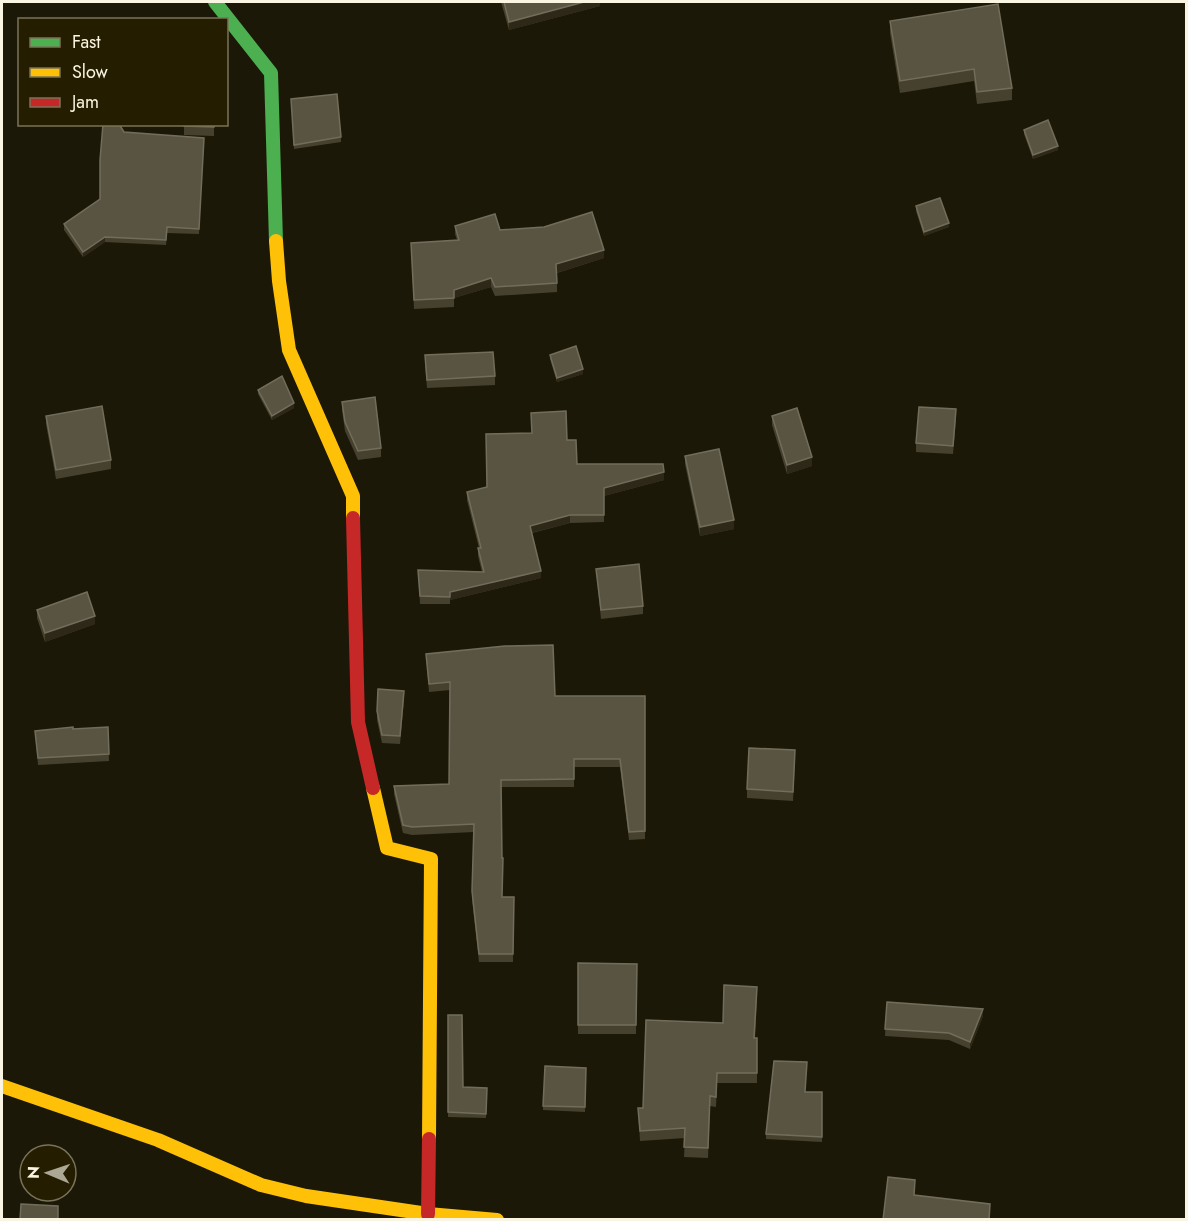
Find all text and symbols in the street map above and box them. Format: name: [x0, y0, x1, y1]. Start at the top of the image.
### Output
legend: [18, 18, 228, 126]
text: Fast: [72, 29, 101, 55]
text: Slow: [72, 59, 109, 85]
text: Jam: [70, 89, 99, 115]
north arrow: [18, 1143, 78, 1203]
text: N: [22, 1166, 45, 1179]

